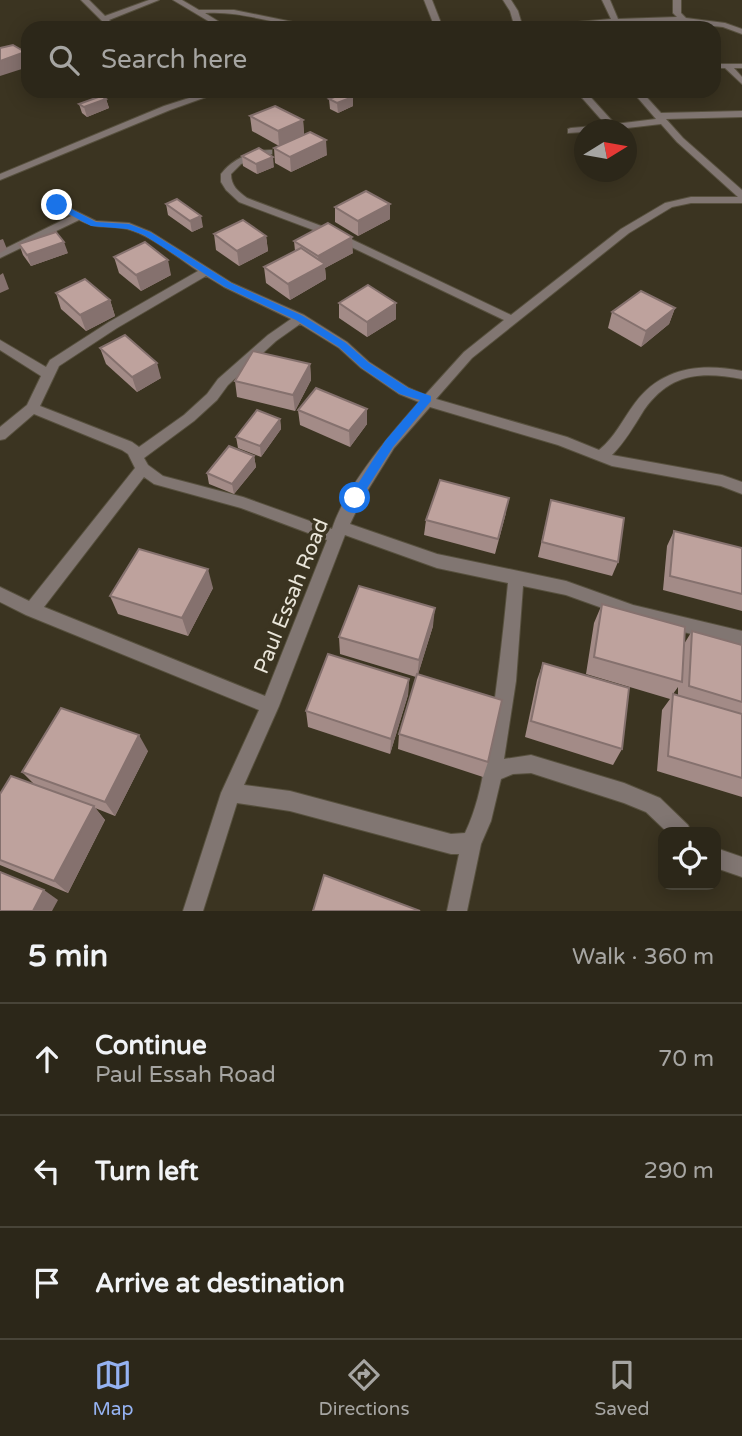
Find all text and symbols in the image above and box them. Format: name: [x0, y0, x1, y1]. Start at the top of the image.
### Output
search box: [21, 21, 721, 98]
icon: search: [45, 41, 83, 79]
text: Search here: [101, 44, 247, 75]
north arrow: [574, 119, 637, 182]
route end: [41, 189, 72, 220]
route start: [339, 482, 370, 513]
street label: Paul Essah Road: [249, 515, 334, 677]
map controls: [658, 827, 721, 890]
button: locate: [658, 827, 721, 890]
text: 5 min: [28, 938, 108, 975]
text: Walk · 360 m: [572, 943, 714, 971]
text: Continue: [95, 1030, 207, 1061]
icon: ahead: [28, 1040, 66, 1078]
text: 70 m: [658, 1045, 714, 1073]
text: Paul Essah Road: [95, 1061, 276, 1089]
icon: left: [28, 1152, 66, 1190]
text: Turn left: [95, 1156, 198, 1187]
text: 290 m: [644, 1157, 714, 1185]
icon: arrive: [28, 1264, 66, 1302]
text: Arrive at destination: [95, 1268, 345, 1299]
tab: Map: [93, 1356, 134, 1420]
tab: Directions: [319, 1356, 410, 1420]
tab: Saved: [595, 1356, 649, 1420]

